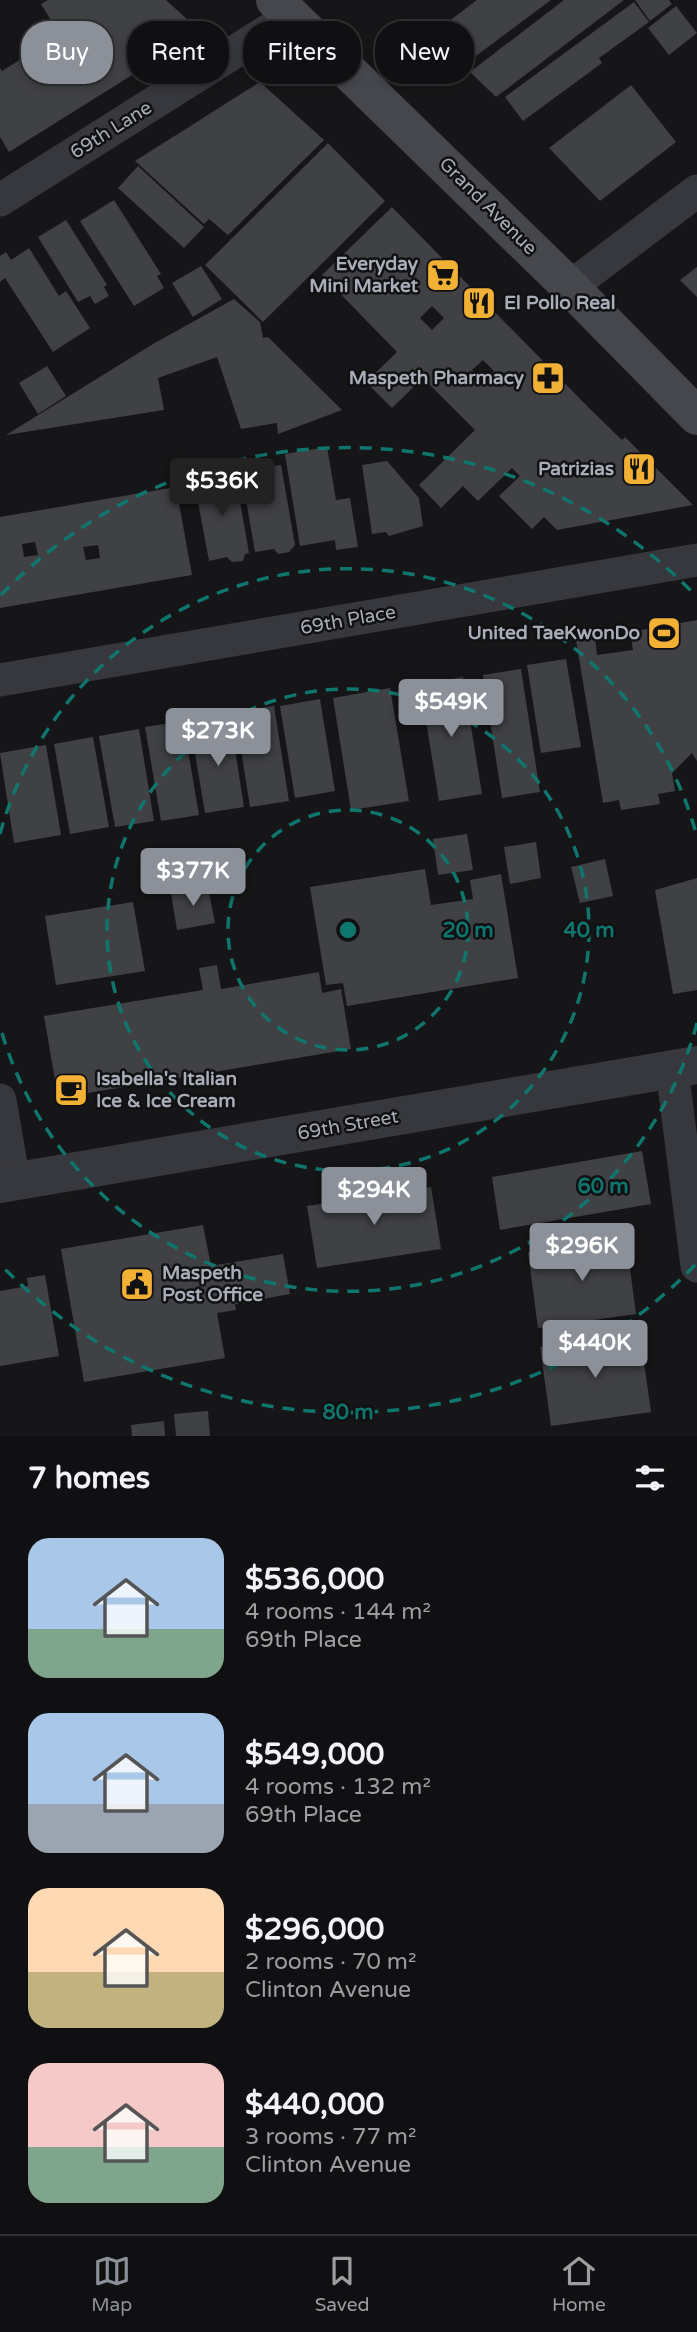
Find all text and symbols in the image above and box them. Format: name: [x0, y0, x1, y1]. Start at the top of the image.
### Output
chip: Buy: [21, 21, 113, 84]
chip: Rent: [127, 21, 229, 84]
chip: Filters: [243, 21, 361, 84]
chip: New: [375, 21, 474, 84]
street label: 69th Lane: [66, 96, 156, 164]
street label: Grand Avenue: [435, 153, 541, 259]
place label: Everyday Mini Market: [309, 253, 419, 297]
supermarket icon: Everyday Mini Market: [424, 256, 462, 294]
restaurant icon: El Pollo Real: [460, 284, 498, 322]
place label: El Pollo Real: [504, 292, 616, 314]
pharmacy icon: Maspeth Pharmacy: [529, 359, 567, 397]
place label: Maspeth Pharmacy: [349, 367, 525, 390]
restaurant icon: Patrizias: [620, 450, 658, 488]
pin: $536K: [173, 458, 271, 518]
place label: Patrizias: [538, 458, 614, 480]
text: $536K: [186, 467, 258, 495]
street label: 69th Place: [299, 601, 397, 639]
sports icon: United TaeKwonDo: [645, 614, 683, 652]
place label: United TaeKwonDo: [468, 622, 640, 644]
pin: $549K: [402, 680, 500, 739]
text: $549K: [415, 688, 487, 716]
pin: $273K: [169, 708, 267, 768]
text: $273K: [182, 717, 254, 745]
pin: $377K: [144, 848, 242, 908]
text: $377K: [157, 857, 229, 885]
centre of rings: [336, 918, 360, 942]
text: 20 m: [442, 918, 494, 943]
text: 40 m: [563, 918, 615, 943]
place label: Isabella's Italian Ice & Ice Cream: [96, 1068, 237, 1112]
cafe icon: Isabella's Italian Ice & Ice Cream: [52, 1071, 90, 1109]
street label: 69th Street: [296, 1105, 400, 1145]
pin: $294K: [325, 1168, 423, 1227]
text: 60 m: [577, 1174, 629, 1199]
text: $294K: [338, 1176, 410, 1204]
pin: $296K: [533, 1224, 631, 1283]
text: $296K: [546, 1232, 618, 1260]
place label: Maspeth Post Office: [162, 1262, 263, 1306]
public building icon: Maspeth Post Office: [118, 1265, 156, 1303]
pin: $440K: [546, 1320, 644, 1380]
text: $440K: [559, 1329, 631, 1357]
text: 80 m: [322, 1400, 374, 1425]
icon: filters: [631, 1459, 669, 1497]
text: 7 homes: [28, 1460, 150, 1497]
text: $536,000: [245, 1561, 384, 1598]
icon: home: [84, 1566, 168, 1650]
text: 4 rooms · 144 m²: [245, 1598, 431, 1626]
text: 69th Place: [245, 1626, 362, 1654]
text: $549,000: [245, 1736, 384, 1773]
icon: home: [84, 1741, 168, 1825]
text: 4 rooms · 132 m²: [245, 1773, 431, 1801]
text: 69th Place: [245, 1801, 362, 1829]
text: $296,000: [245, 1911, 384, 1948]
icon: home: [84, 1916, 168, 2000]
text: 2 rooms · 70 m²: [245, 1948, 416, 1976]
text: Clinton Avenue: [245, 1976, 411, 2004]
text: $440,000: [245, 2086, 384, 2123]
icon: home: [84, 2091, 168, 2175]
text: 3 rooms · 77 m²: [245, 2123, 416, 2151]
text: Clinton Avenue: [245, 2151, 411, 2179]
tab: Map: [91, 2252, 132, 2316]
tab: Saved: [315, 2252, 370, 2316]
tab: Home: [552, 2252, 606, 2316]

